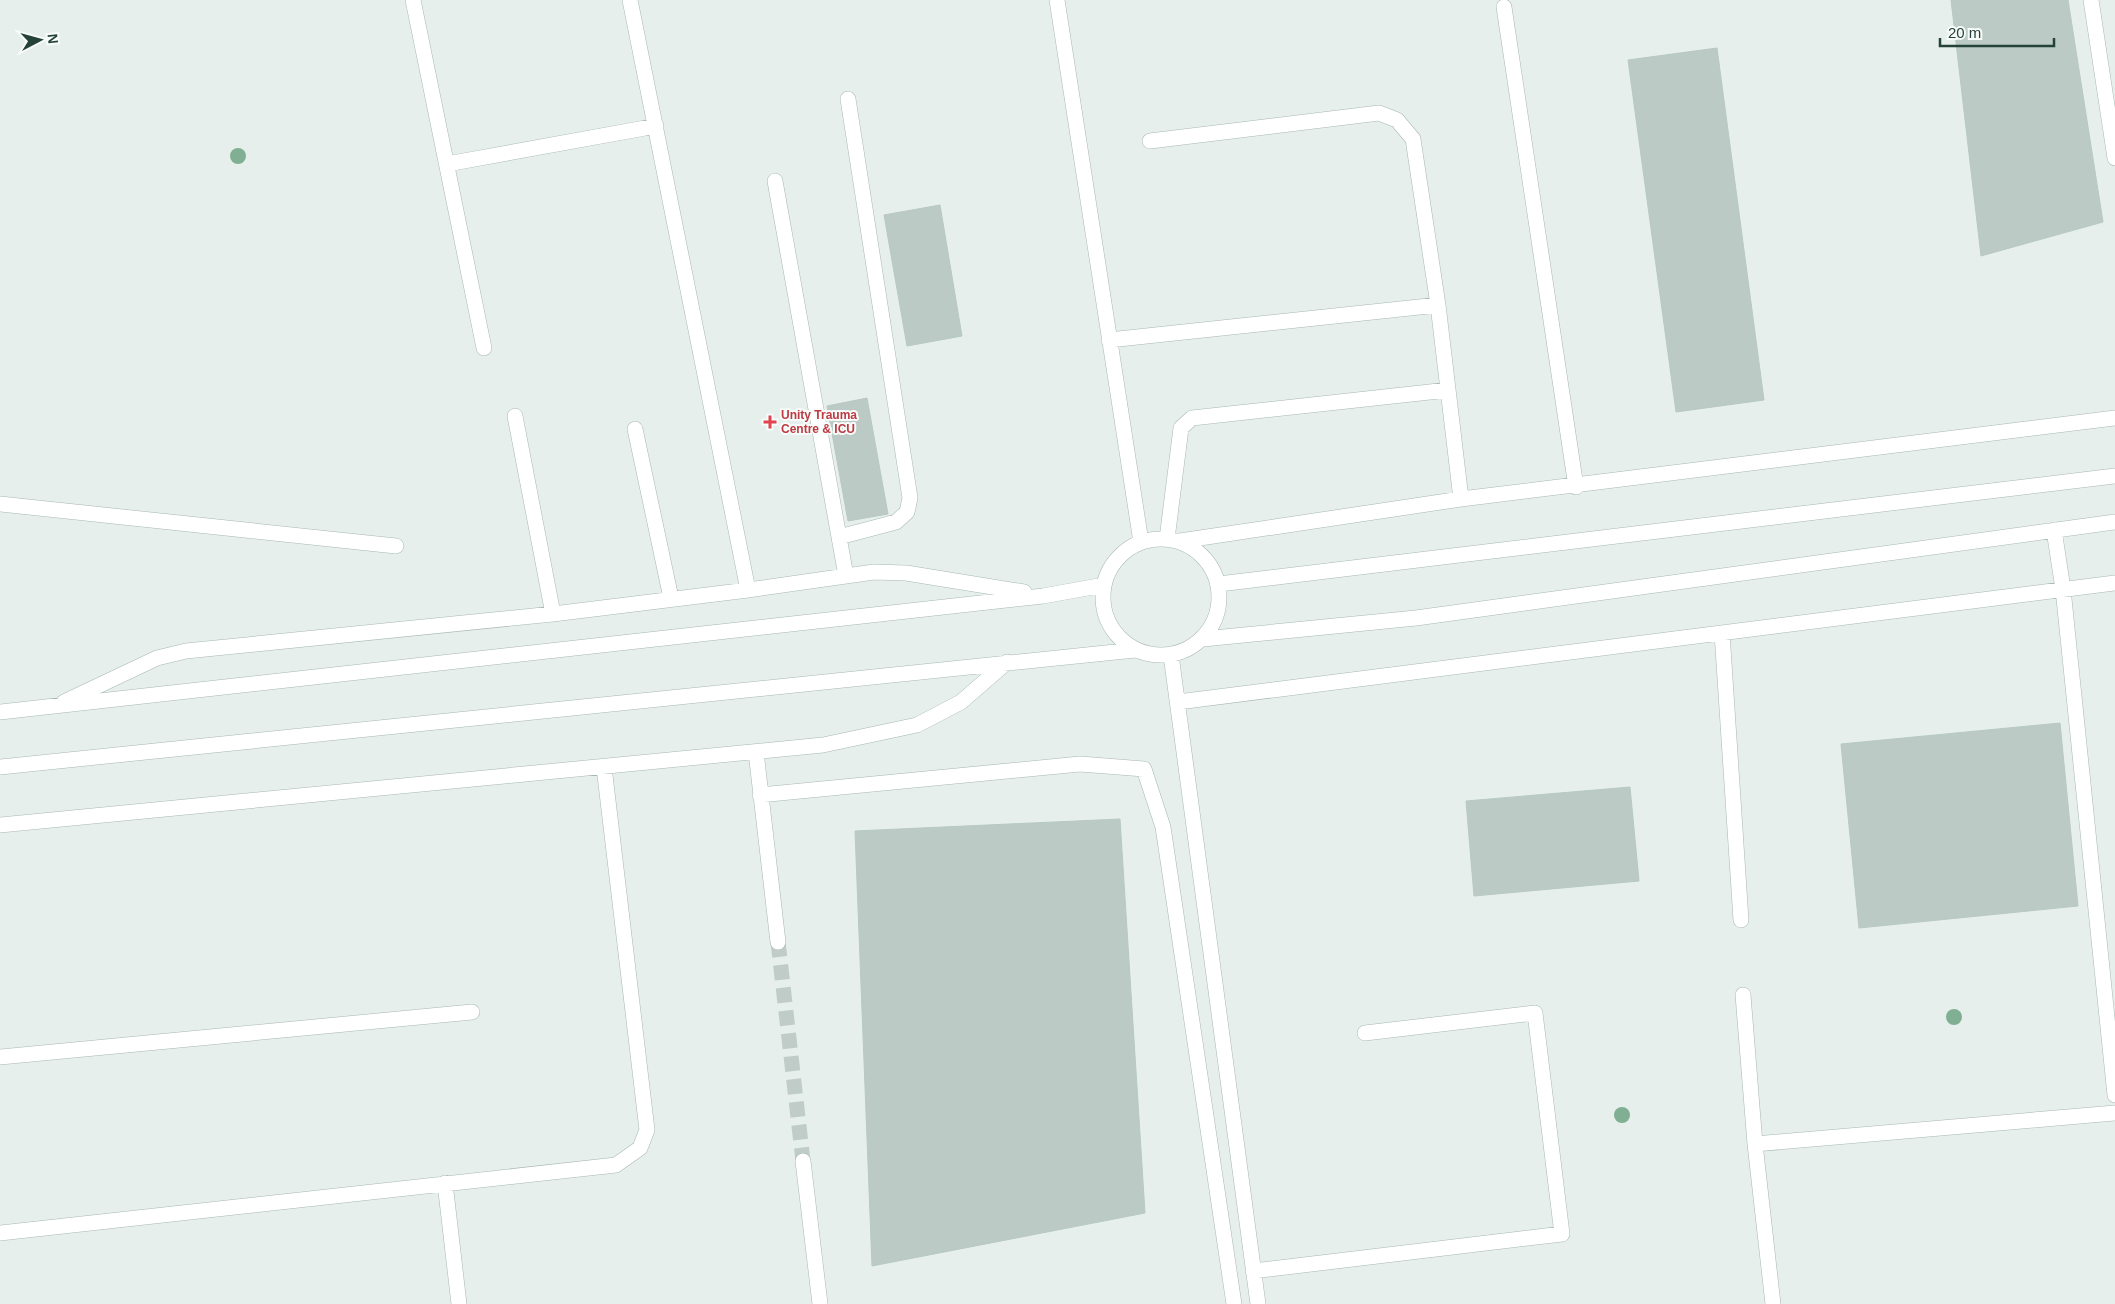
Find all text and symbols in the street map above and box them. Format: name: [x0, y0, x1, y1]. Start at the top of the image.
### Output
north arrow: [15, 15, 65, 65]
scale bar: [1940, 15, 2054, 47]
text: 20 m: [1948, 24, 1981, 41]
text: N: [44, 33, 61, 45]
place label: Unity Trauma Centre & ICU: [781, 408, 857, 436]
marker: Unity Trauma Centre & ICU: [763, 415, 777, 429]

